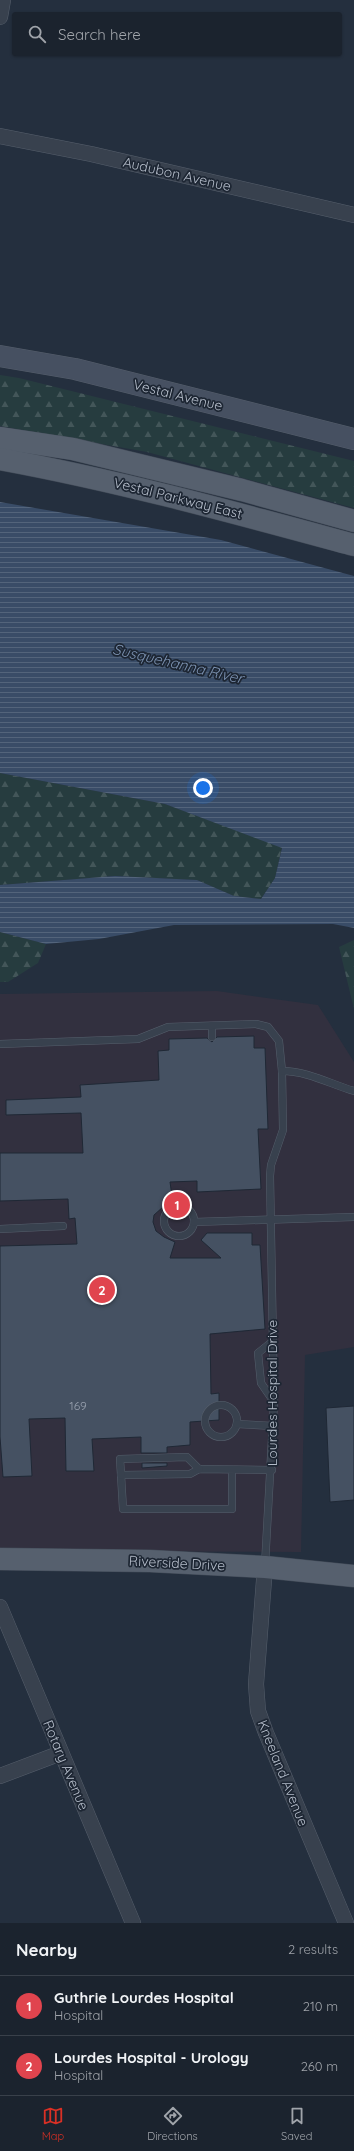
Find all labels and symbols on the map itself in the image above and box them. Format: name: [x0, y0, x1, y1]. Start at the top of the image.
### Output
street label: Audubon Avenue: [121, 153, 233, 195]
street label: Vestal Avenue: [131, 375, 225, 415]
street label: Vestal Parkway East: [112, 473, 244, 523]
water label: Susquehanna River: [111, 639, 248, 688]
your location: [193, 778, 213, 798]
pin: 1: [164, 1190, 190, 1220]
pin: 2: [89, 1275, 115, 1305]
street label: Lourdes Hospital Drive: [263, 1320, 281, 1466]
house number: 169: [69, 1398, 87, 1413]
street label: Riverside Drive: [128, 1551, 226, 1575]
street label: Rotary Avenue: [39, 1717, 93, 1813]
street label: Kneeland Avenue: [253, 1717, 313, 1829]

